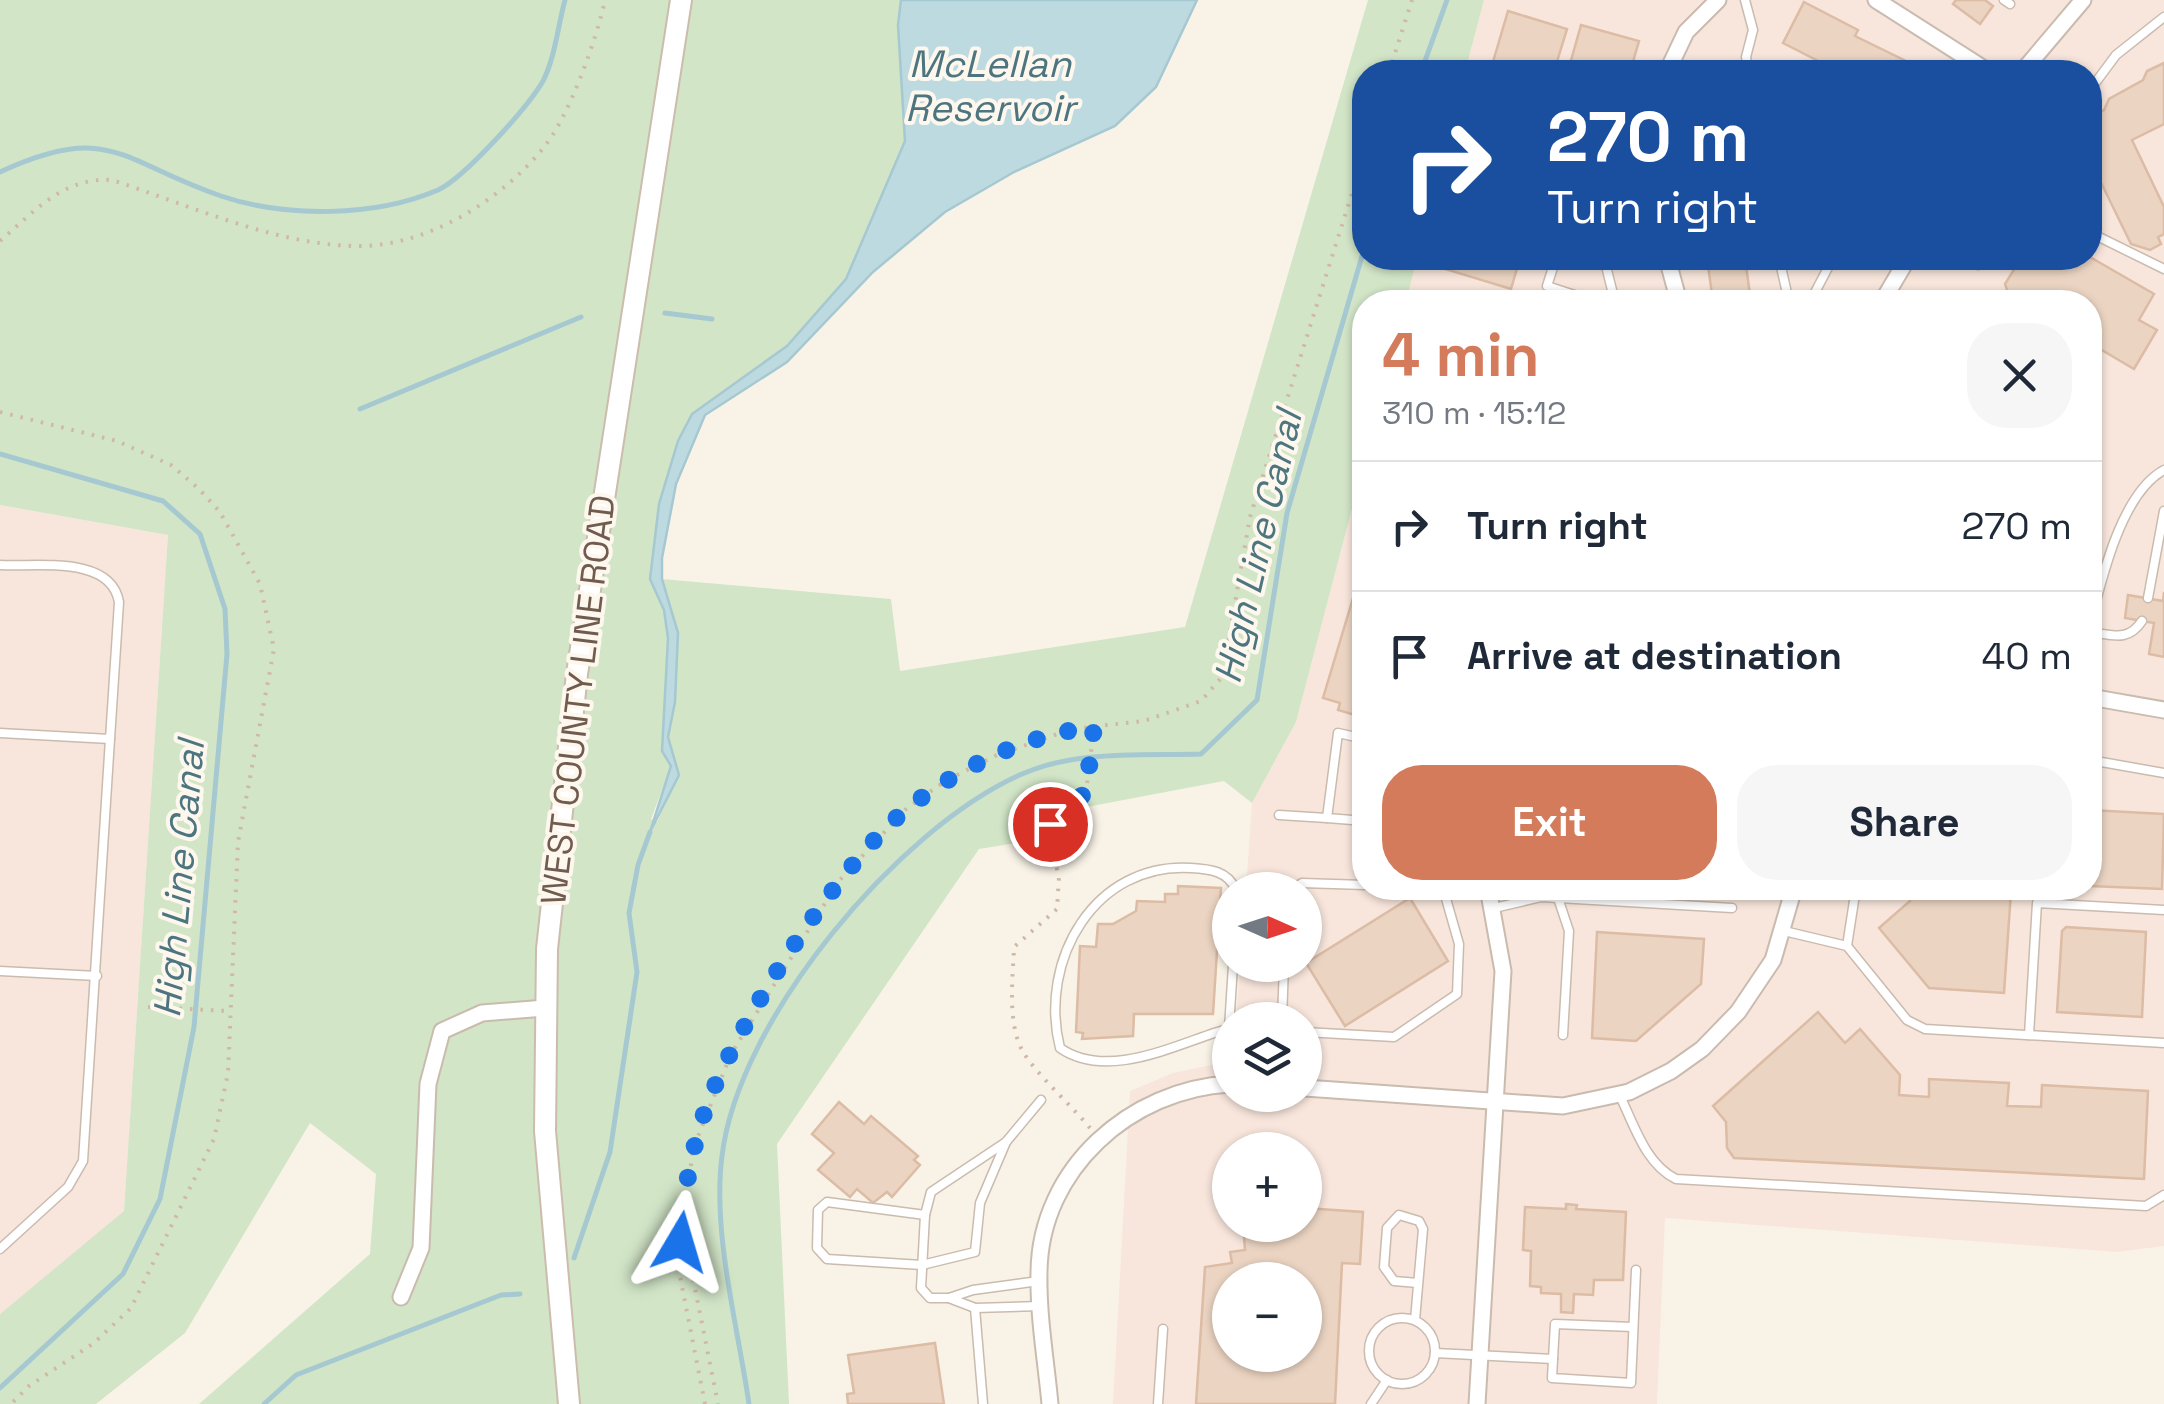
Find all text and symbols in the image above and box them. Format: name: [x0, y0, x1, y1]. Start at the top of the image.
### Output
water label: McLellan Reservoir: [905, 40, 1079, 132]
text: 270 m: [1547, 92, 1749, 181]
icon: right: [1382, 100, 1512, 230]
text: Turn right: [1547, 179, 1758, 236]
text: 4 min: [1382, 317, 1540, 394]
button: close: [1967, 323, 2072, 428]
text: 310 m · 15:12: [1382, 393, 1566, 433]
water label: High Line Canal: [1203, 403, 1313, 688]
street label: WEST COUNTY LINE ROAD: [531, 493, 625, 907]
icon: right: [1382, 499, 1437, 554]
text: Turn right: [1467, 502, 1648, 550]
text: 270 m: [1961, 502, 2072, 550]
icon: arrive: [1382, 629, 1437, 684]
text: Arrive at destination: [1467, 632, 1842, 680]
text: 40 m: [1981, 632, 2072, 680]
water label: High Line Canal: [143, 735, 215, 1020]
button: Exit: [1382, 765, 1717, 880]
button: Share: [1737, 765, 2072, 880]
pin: [1008, 782, 1093, 867]
icon: arrive: [1023, 797, 1078, 852]
north arrow: [1212, 872, 1322, 982]
map controls: [1212, 872, 1322, 1372]
button: layers: [1212, 1002, 1322, 1112]
button: +: [1212, 1132, 1322, 1242]
position arrow: [628, 1190, 732, 1294]
button: −: [1212, 1262, 1322, 1372]

